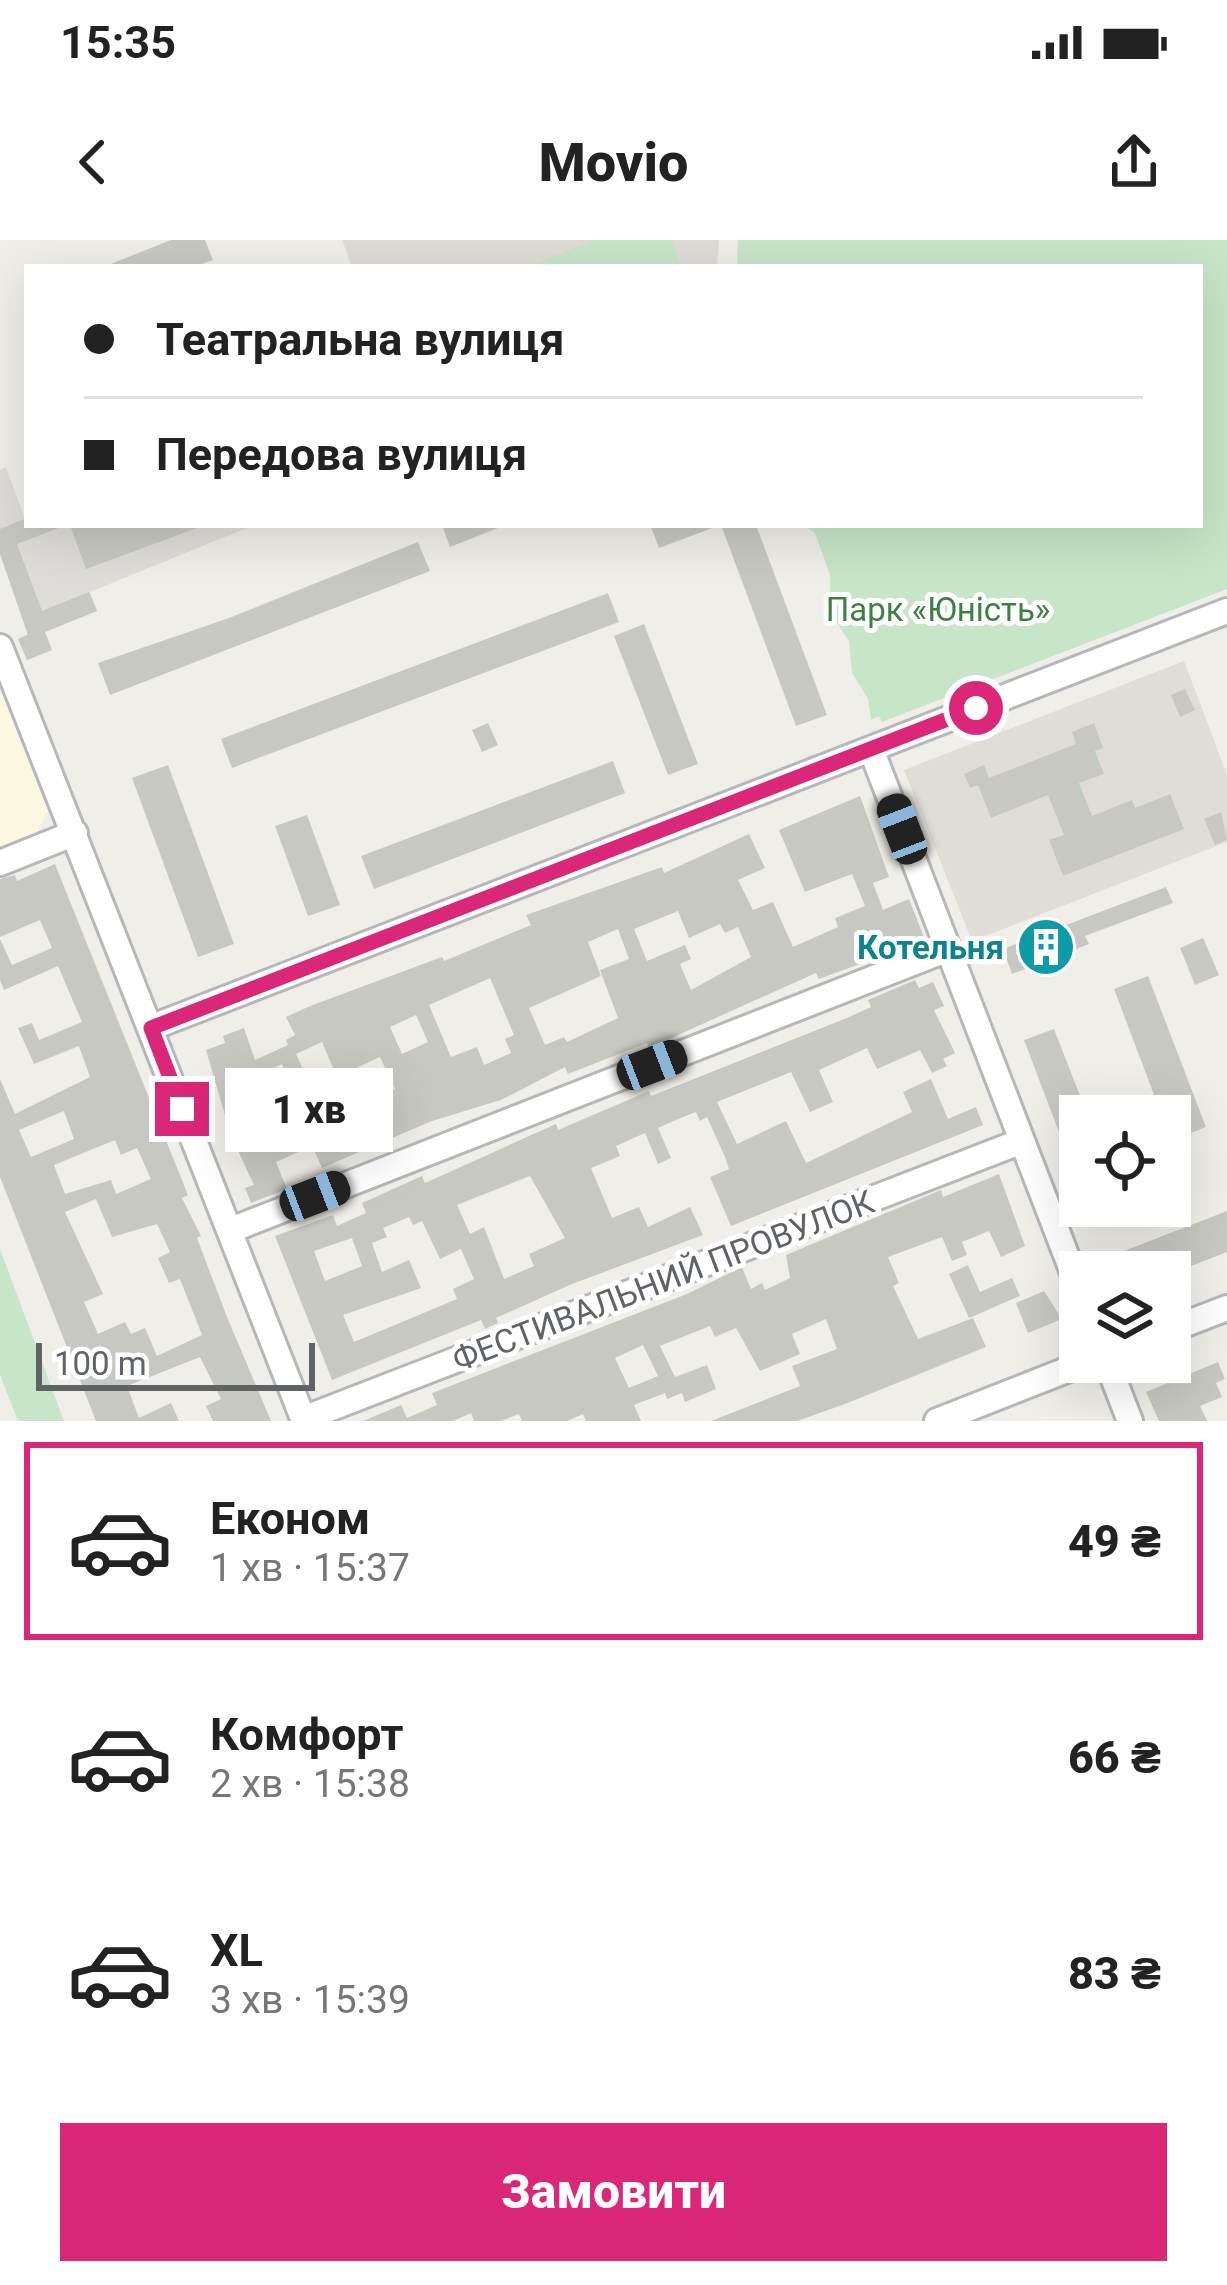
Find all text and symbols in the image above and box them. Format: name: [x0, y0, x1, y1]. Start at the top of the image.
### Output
text: 15:35: [60, 16, 176, 69]
icon: back: [60, 129, 126, 195]
icon: share: [1101, 129, 1167, 195]
text: Movio: [539, 131, 688, 194]
text: Театральна вулиця: [156, 313, 565, 366]
text: Передова вулиця: [156, 428, 527, 481]
park label: Парк «Юність»: [826, 590, 1050, 629]
route start: [949, 681, 1003, 735]
car: [872, 789, 932, 869]
building icon: Котельня: [1015, 916, 1077, 978]
place label: Котельня: [857, 928, 1004, 967]
car: [612, 1035, 692, 1095]
callout: 1 хв: [224, 1067, 392, 1151]
route end: [155, 1082, 209, 1136]
text: 1 хв: [272, 1087, 346, 1133]
map controls: [1059, 1095, 1191, 1383]
button: locate: [1059, 1095, 1191, 1227]
car: [275, 1166, 355, 1226]
street label: ФЕСТИВАЛЬНИЙ ПРОВУЛОК: [447, 1182, 880, 1379]
button: layers: [1059, 1251, 1191, 1383]
scale bar: [36, 1337, 315, 1390]
text: 100 m: [54, 1344, 147, 1383]
icon: car: [66, 1487, 174, 1595]
text: Економ: [210, 1492, 370, 1545]
text: 49 ₴: [1068, 1515, 1161, 1568]
text: 1 хв · 15:37: [210, 1545, 410, 1591]
icon: car: [66, 1703, 174, 1811]
text: Комфорт: [210, 1708, 403, 1761]
text: 66 ₴: [1068, 1731, 1161, 1784]
text: 2 хв · 15:38: [210, 1761, 410, 1807]
icon: car: [66, 1919, 174, 2027]
text: XL: [210, 1924, 263, 1977]
text: 83 ₴: [1068, 1947, 1161, 2000]
text: 3 хв · 15:39: [210, 1977, 410, 2023]
button: Замовити: [60, 2123, 1167, 2261]

